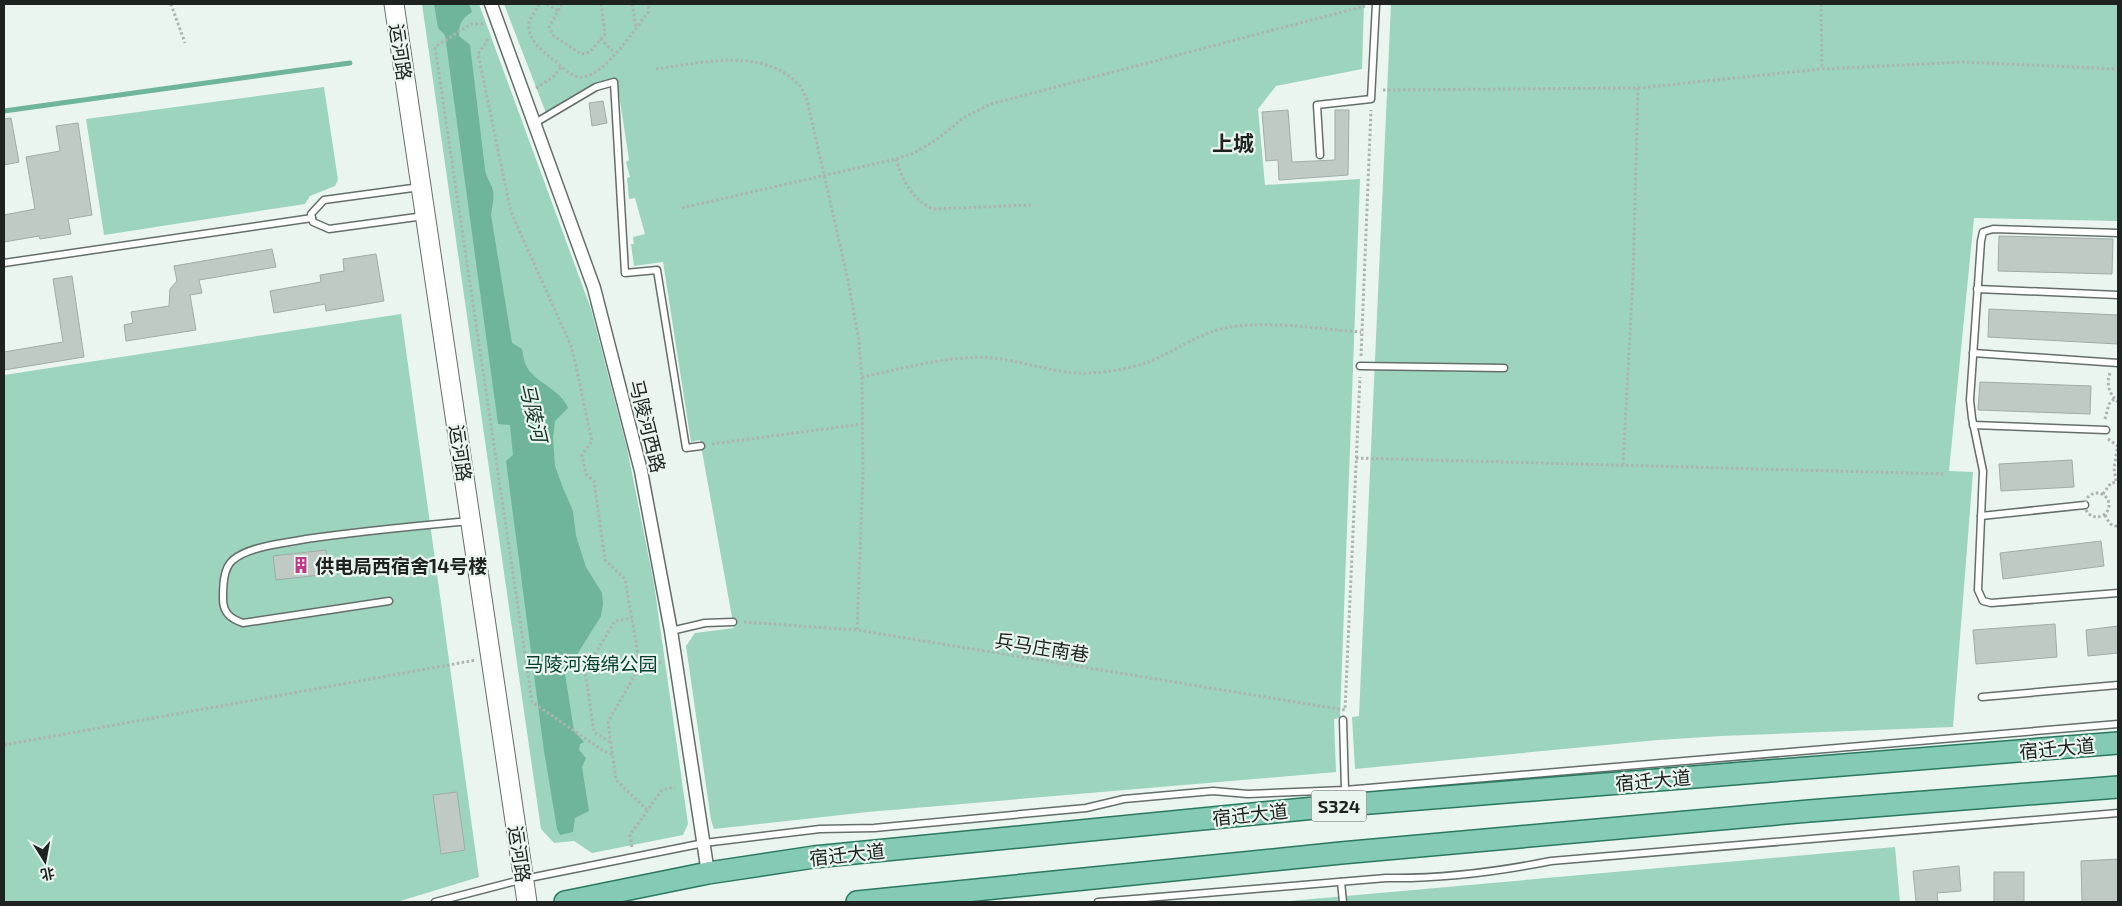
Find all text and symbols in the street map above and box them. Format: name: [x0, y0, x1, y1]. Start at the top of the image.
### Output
street label: 运河路: [386, 22, 416, 82]
district label: 上城: [1212, 130, 1254, 155]
street label: 马陵河西路: [625, 377, 671, 475]
water label: 马陵河: [516, 380, 553, 448]
street label: 运河路: [446, 423, 476, 483]
place label: 供电局西宿舍14号楼: [315, 554, 487, 577]
building icon: 供电局西宿舍14号楼: [291, 555, 311, 575]
street label: 兵马庄南巷: [993, 628, 1091, 666]
park label: 马陵河海绵公园: [524, 652, 658, 675]
street label: 宿迁大道: [2018, 733, 2096, 763]
street label: 宿迁大道: [1614, 765, 1692, 795]
road number: S324: [1312, 790, 1366, 821]
street label: 宿迁大道: [1211, 799, 1289, 829]
street label: 运河路: [505, 824, 535, 884]
north arrow: [20, 836, 70, 886]
street label: 宿迁大道: [808, 839, 886, 869]
text: 北: [39, 865, 56, 884]

